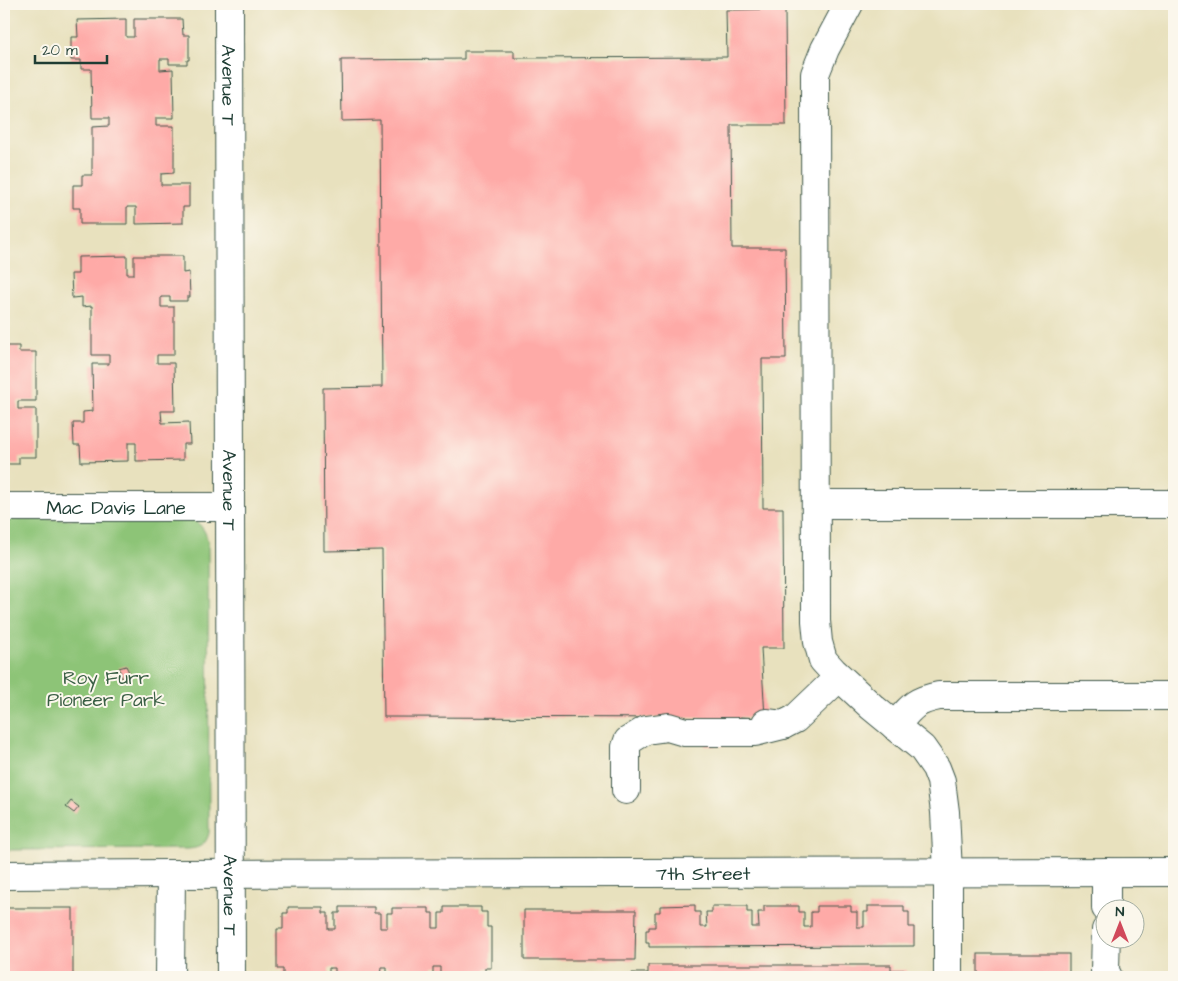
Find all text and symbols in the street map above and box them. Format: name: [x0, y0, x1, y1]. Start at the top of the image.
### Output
scale bar: [35, 32, 108, 64]
text: 20 m: [42, 40, 78, 61]
street label: Avenue T: [214, 44, 241, 126]
street label: Avenue T: [215, 449, 242, 531]
street label: Mac Davis Lane: [46, 495, 186, 522]
park label: Roy Furr Pioneer Park: [47, 665, 165, 714]
street label: Avenue T: [216, 854, 243, 936]
street label: 7th Street: [655, 861, 751, 888]
north arrow: [1096, 898, 1146, 948]
text: N: [1116, 902, 1125, 922]

